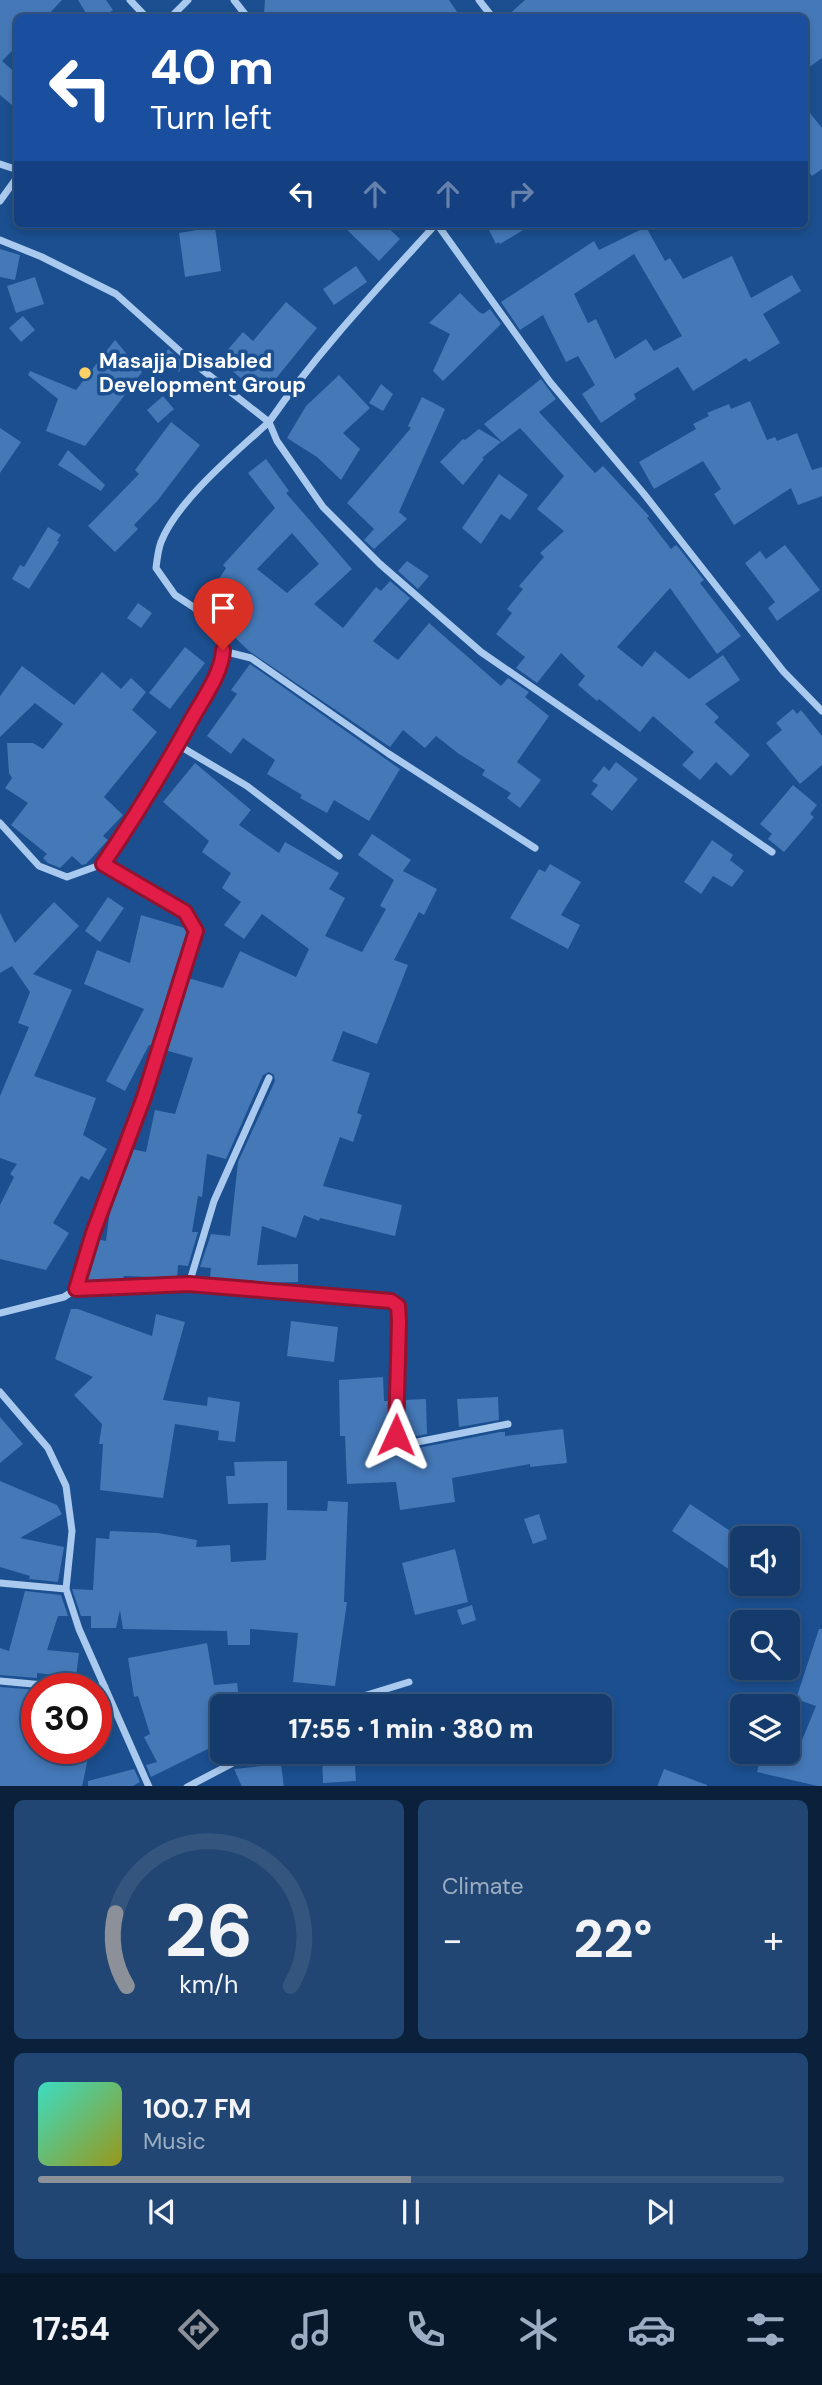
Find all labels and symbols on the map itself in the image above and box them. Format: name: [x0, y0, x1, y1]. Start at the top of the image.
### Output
place label: Masajja Disabled Development Group: [99, 347, 306, 399]
marker: Masajja Disabled Development Group: [77, 365, 93, 381]
pin: [193, 578, 253, 650]
position arrow: [359, 1398, 433, 1472]
speed limit sign: 30: [21, 1673, 112, 1764]

